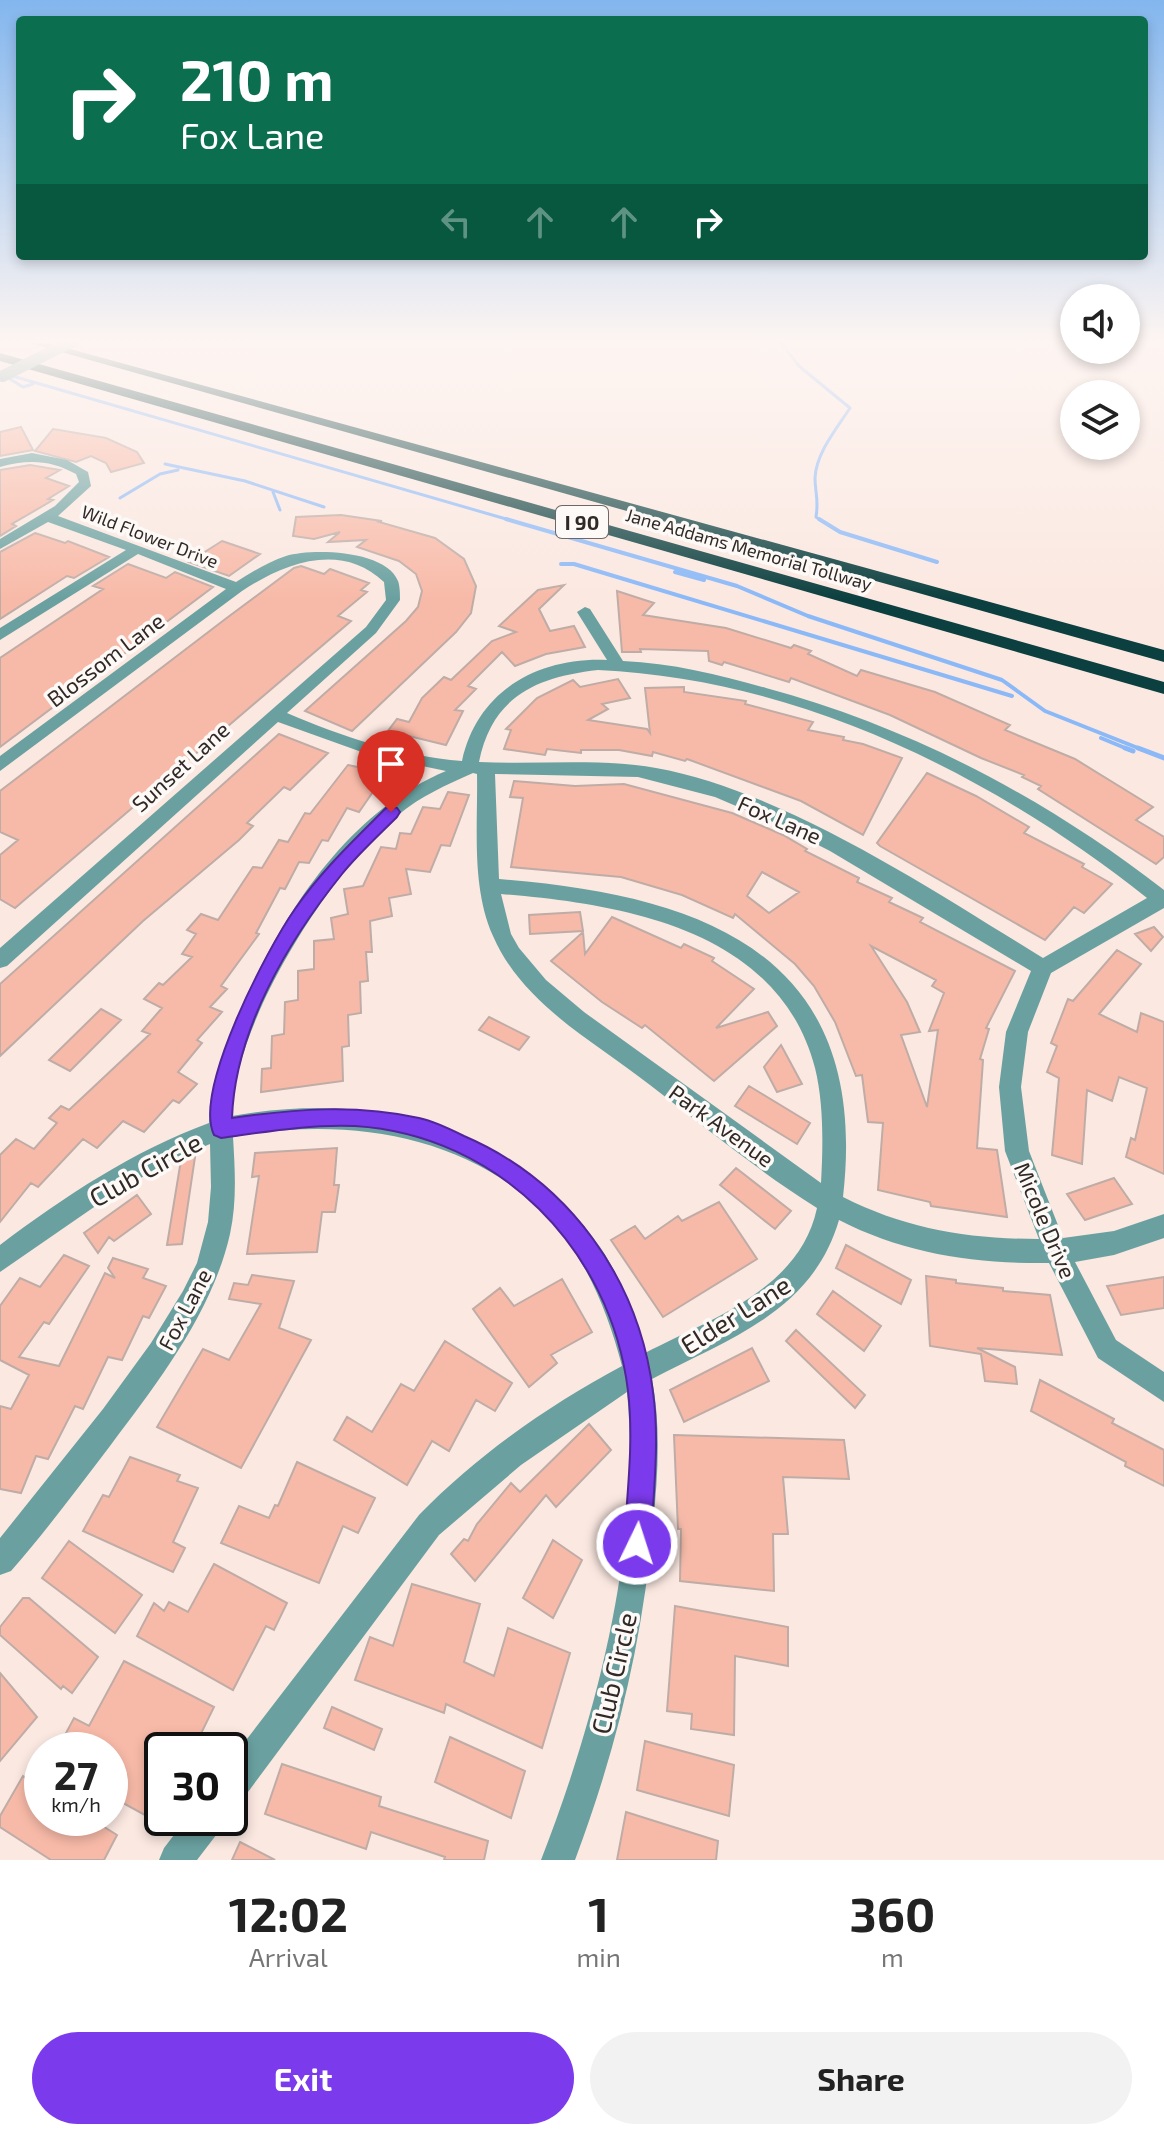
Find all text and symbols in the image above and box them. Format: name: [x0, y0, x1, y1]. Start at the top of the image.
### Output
text: 210 m: [180, 45, 334, 112]
icon: right: [48, 48, 152, 152]
text: Fox Lane: [180, 113, 324, 156]
icon: left: [434, 200, 478, 244]
icon: ahead: [518, 200, 562, 244]
icon: ahead: [602, 200, 646, 244]
icon: right: [686, 200, 730, 244]
map controls: [1060, 284, 1140, 460]
button: sound: [1060, 284, 1140, 364]
button: layers: [1060, 380, 1140, 460]
street label: Wild Flower Drive: [79, 500, 221, 572]
street label: Jane Addams Memorial Tollway: [623, 503, 875, 595]
road number: I 90: [556, 506, 608, 538]
street label: Blossom Lane: [41, 607, 169, 711]
street label: Sunset Lane: [126, 716, 234, 816]
pin: [357, 730, 425, 812]
icon: arrive: [369, 742, 413, 786]
street label: Fox Lane: [734, 789, 826, 849]
street label: Park Avenue: [665, 1078, 779, 1172]
street label: Club Circle: [83, 1125, 207, 1213]
street label: Micole Drive: [1010, 1158, 1082, 1282]
street label: Fox Lane: [152, 1264, 216, 1354]
street label: Elder Lane: [674, 1268, 796, 1360]
position arrow: [595, 1502, 679, 1586]
street label: Club Circle: [584, 1609, 642, 1737]
speed limit sign: 30: [144, 1732, 248, 1836]
text: 27: [54, 1750, 98, 1798]
text: km/h: [51, 1792, 101, 1816]
text: 12:02: [229, 1884, 348, 1942]
text: 1: [588, 1884, 609, 1942]
text: 360: [850, 1884, 935, 1942]
text: Arrival: [249, 1941, 328, 1972]
text: min: [576, 1941, 621, 1972]
text: m: [881, 1941, 904, 1972]
button: Exit: [32, 2032, 574, 2124]
button: Share: [590, 2032, 1132, 2124]

